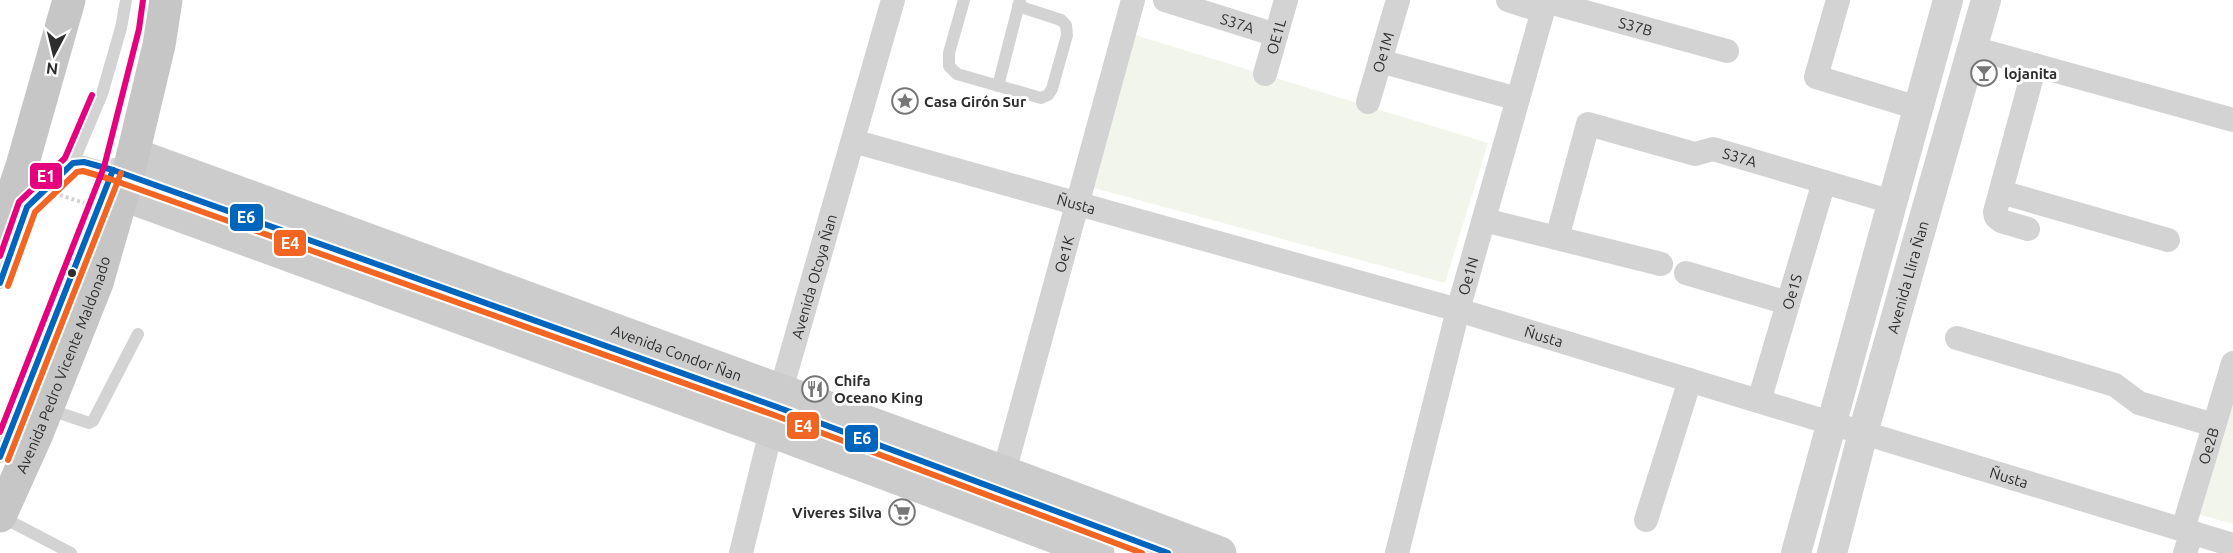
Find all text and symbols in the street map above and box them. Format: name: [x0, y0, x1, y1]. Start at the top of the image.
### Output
street label: S37A: [1218, 10, 1257, 36]
street label: S37B: [1617, 13, 1654, 39]
street label: OE1L: [1263, 16, 1289, 56]
north arrow: [24, 24, 84, 84]
street label: Oe1M: [1369, 30, 1397, 74]
bar icon: lojanita: [1969, 58, 1999, 88]
text: N: [45, 59, 59, 79]
place label: lojanita: [2004, 65, 2057, 82]
place icon: Casa Girón Sur: [890, 86, 920, 116]
place label: Casa Girón Sur: [924, 93, 1027, 110]
street label: S37A: [1721, 144, 1759, 170]
line badge: E1: [29, 162, 63, 190]
text: E1: [37, 167, 55, 185]
street label: Ñusta: [1055, 190, 1098, 217]
line badge: E6: [229, 203, 264, 232]
text: E6: [237, 208, 255, 226]
street label: Avenida Otoya Ñan: [788, 212, 840, 341]
street label: Avenida Llira Ñan: [1883, 219, 1931, 335]
line badge: E4: [273, 229, 307, 257]
text: E4: [281, 234, 299, 252]
street label: Oe1K: [1050, 234, 1077, 274]
street label: Avenida Pedro Vicente Maldonado: [12, 254, 113, 476]
street label: Oe1N: [1454, 255, 1481, 297]
unlabelled marker: [66, 267, 78, 279]
street label: Oe1S: [1778, 272, 1805, 312]
street label: Avenida Condor Ñan: [609, 321, 744, 384]
street label: Ñusta: [1523, 322, 1565, 350]
place label: Chifa Oceano King: [834, 372, 923, 406]
restaurant icon: Chifa Oceano King: [800, 374, 830, 404]
line badge: E4: [786, 411, 820, 440]
text: E4: [794, 417, 812, 435]
line badge: E6: [844, 424, 879, 453]
street label: Oe2B: [2194, 425, 2222, 466]
text: E6: [853, 429, 871, 447]
street label: Ñusta: [1988, 463, 2030, 491]
supermarket icon: Viveres Silva: [887, 497, 917, 527]
place label: Viveres Silva: [792, 504, 882, 521]

